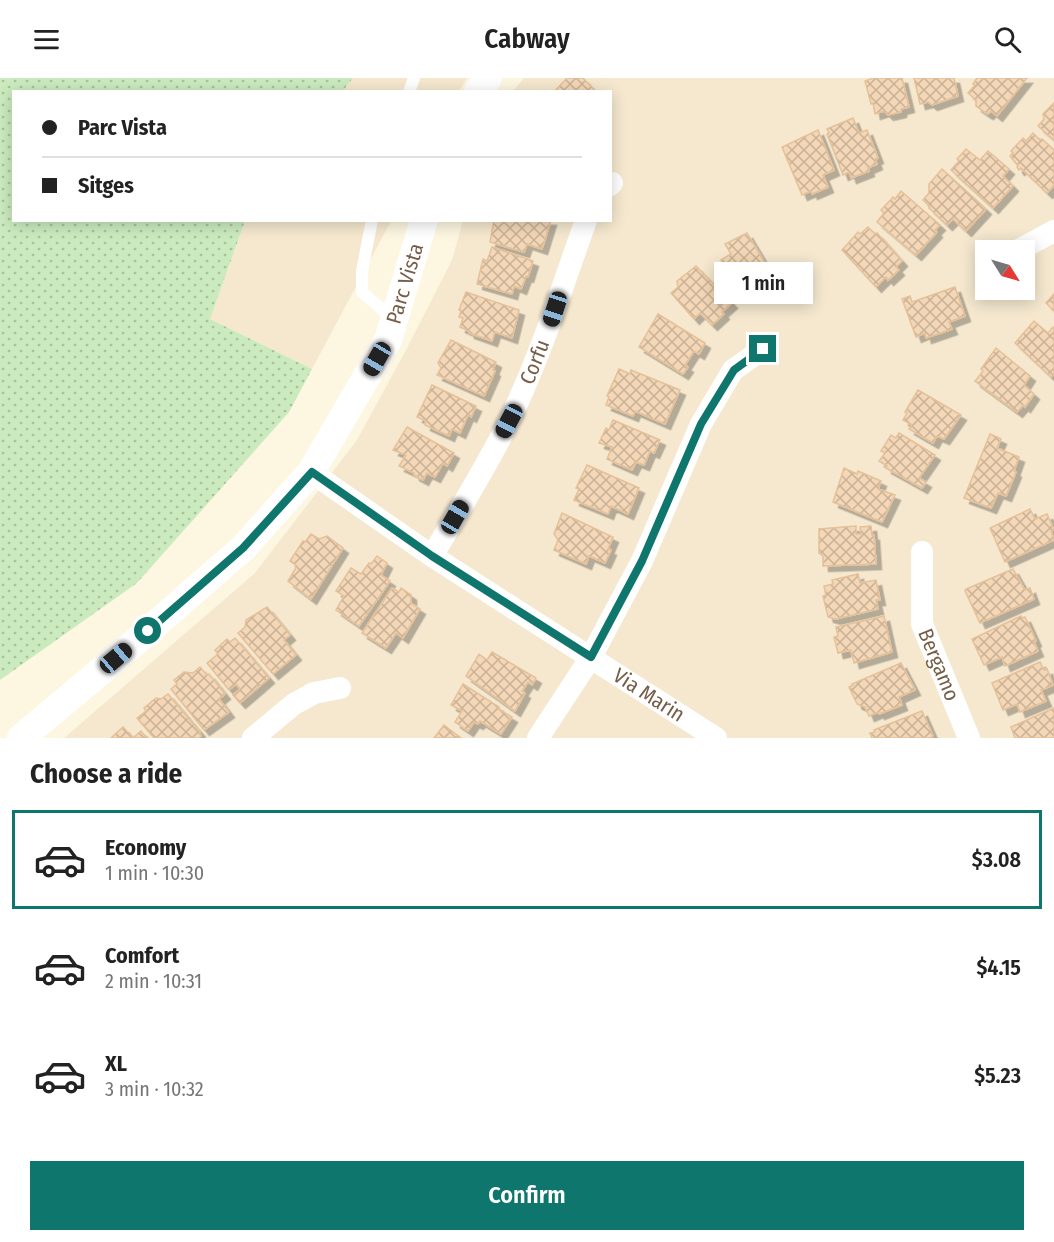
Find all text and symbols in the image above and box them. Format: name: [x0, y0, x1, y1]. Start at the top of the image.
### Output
icon: menu: [30, 23, 63, 56]
text: Cabway: [484, 23, 570, 55]
icon: search: [991, 23, 1024, 56]
text: Parc Vista: [78, 114, 167, 141]
text: Sitges: [78, 172, 134, 199]
street label: Parc Vista: [381, 240, 429, 327]
north arrow: [975, 240, 1035, 300]
map controls: [975, 240, 1035, 300]
callout: 1 min: [714, 262, 813, 304]
text: 1 min: [742, 271, 785, 295]
car: [541, 289, 569, 329]
route end: [749, 335, 776, 362]
street label: Corfu: [514, 336, 555, 388]
car: [360, 339, 394, 379]
car: [493, 401, 525, 441]
car: [438, 497, 472, 537]
route start: [134, 617, 161, 644]
street label: Bergamo: [912, 625, 965, 705]
car: [96, 640, 136, 676]
street label: Via Marin: [608, 662, 690, 728]
text: Choose a ride: [30, 758, 182, 790]
icon: car: [33, 833, 87, 887]
text: Economy: [105, 834, 186, 861]
text: $3.08: [972, 846, 1021, 873]
text: 1 min · 10:30: [105, 861, 204, 885]
icon: car: [33, 941, 87, 995]
text: Comfort: [105, 942, 179, 969]
text: $4.15: [976, 954, 1021, 981]
text: 2 min · 10:31: [105, 969, 202, 993]
icon: car: [33, 1049, 87, 1103]
text: XL: [105, 1050, 127, 1077]
text: $5.23: [974, 1062, 1021, 1089]
text: 3 min · 10:32: [105, 1077, 204, 1101]
button: Confirm: [30, 1161, 1024, 1230]

